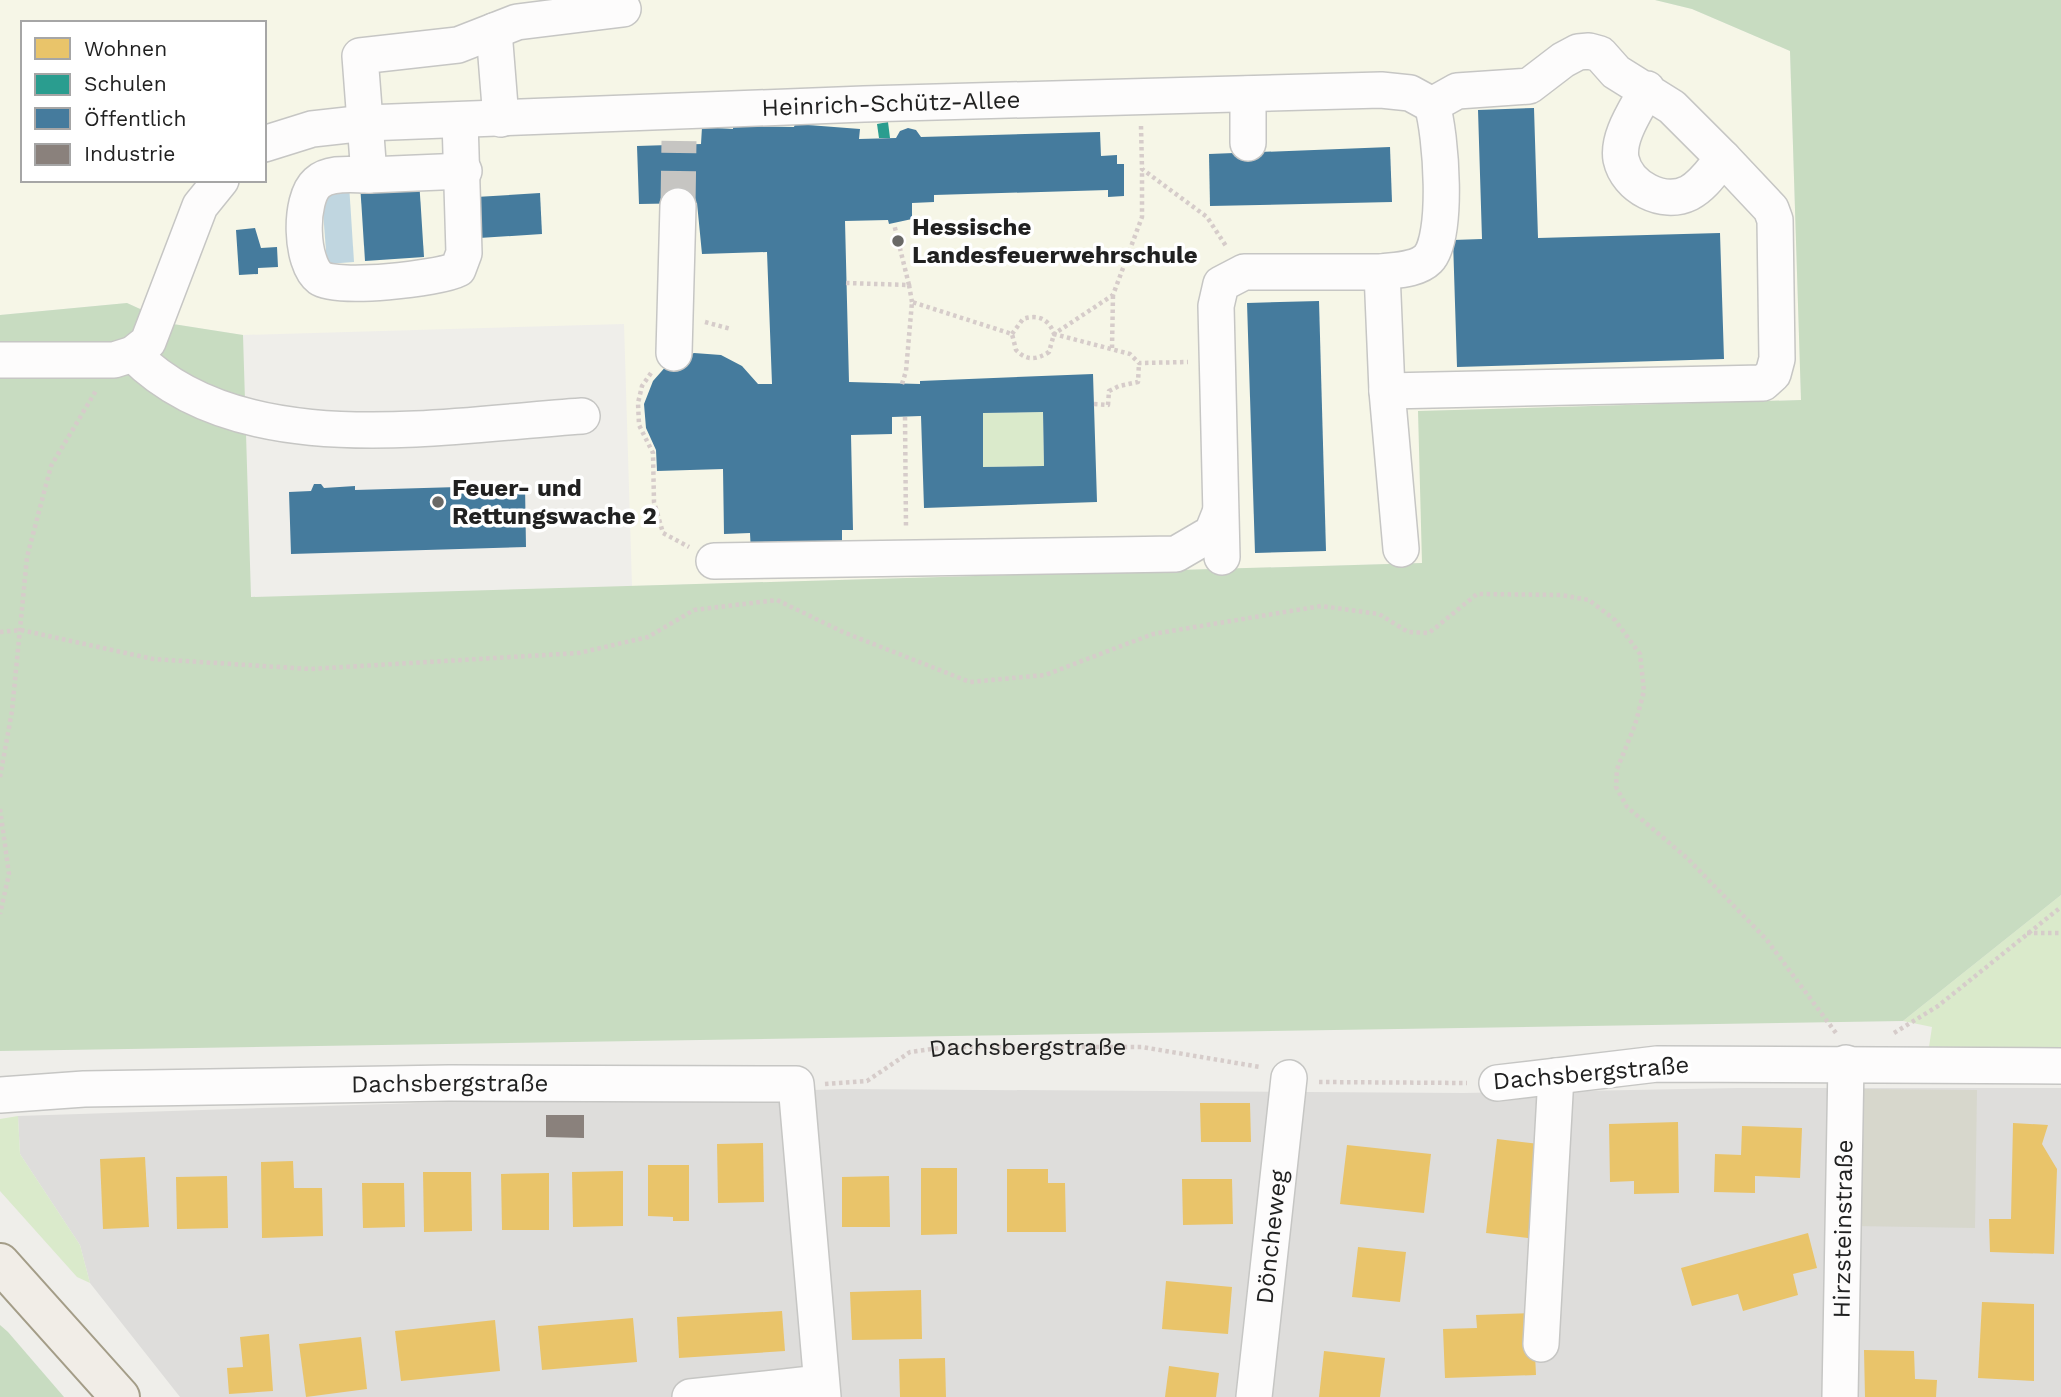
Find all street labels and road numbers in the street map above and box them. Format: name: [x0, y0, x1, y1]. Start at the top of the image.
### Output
street label: Heinrich-Schütz-Allee: [761, 86, 1021, 122]
street label: Dachsbergstraße: [927, 1033, 1126, 1063]
street label: Dachsbergstraße: [1492, 1050, 1690, 1096]
street label: Dachsbergstraße: [351, 1069, 548, 1099]
street label: Hirzsteinstraße: [1827, 1139, 1859, 1319]
street label: Döncheweg: [1250, 1168, 1293, 1305]

